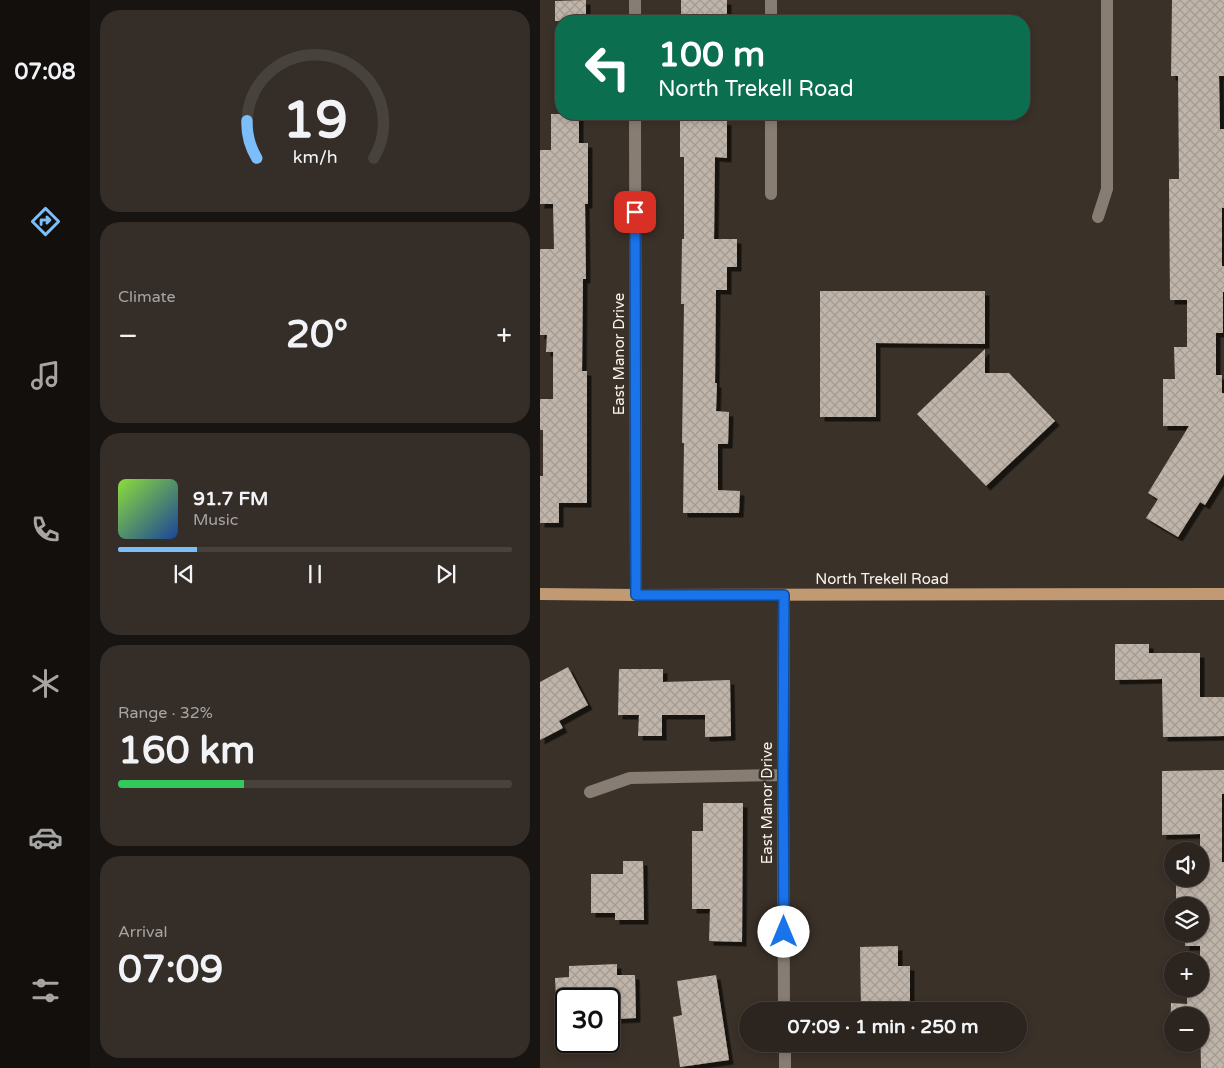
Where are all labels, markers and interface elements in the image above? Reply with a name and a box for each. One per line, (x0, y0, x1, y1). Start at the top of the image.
text: 100 m (658, 34, 765, 76)
icon: left (575, 35, 640, 100)
text: 07:08 (15, 59, 75, 85)
text: North Trekell Road (658, 76, 854, 102)
text: 19 (282, 89, 348, 152)
text: km/h (293, 147, 337, 168)
pin (614, 191, 656, 233)
icon: arrive (621, 198, 649, 226)
icon: directions (28, 204, 63, 239)
text: Climate (118, 287, 176, 307)
street label: East Manor Drive (610, 293, 628, 415)
text: 20° (286, 312, 348, 358)
text: − (118, 319, 138, 353)
text: + (496, 319, 512, 353)
icon: music (28, 358, 63, 393)
text: 91.7 FM (193, 488, 268, 510)
text: Music (193, 510, 238, 530)
icon: phone (28, 512, 63, 547)
icon: previous (170, 560, 198, 588)
icon: pause (301, 560, 329, 588)
icon: next (432, 560, 460, 588)
street label: North Trekell Road (815, 570, 949, 588)
icon: climate (28, 666, 63, 701)
text: Range · 32% (118, 703, 213, 723)
text: 160 km (118, 728, 255, 774)
street label: East Manor Drive (758, 742, 776, 864)
icon: car (28, 820, 63, 855)
map controls (1164, 842, 1209, 1052)
button: sound (1164, 842, 1209, 887)
button: layers (1164, 897, 1209, 942)
position arrow (757, 905, 809, 957)
text: Arrival (118, 922, 167, 942)
text: 07:09 (118, 947, 223, 993)
button: + (1164, 952, 1209, 997)
icon: filters (28, 973, 63, 1008)
speed limit sign: 30 (555, 988, 620, 1053)
button: − (1164, 1007, 1209, 1052)
text: 07:09 · 1 min · 250 m (787, 1016, 979, 1038)

